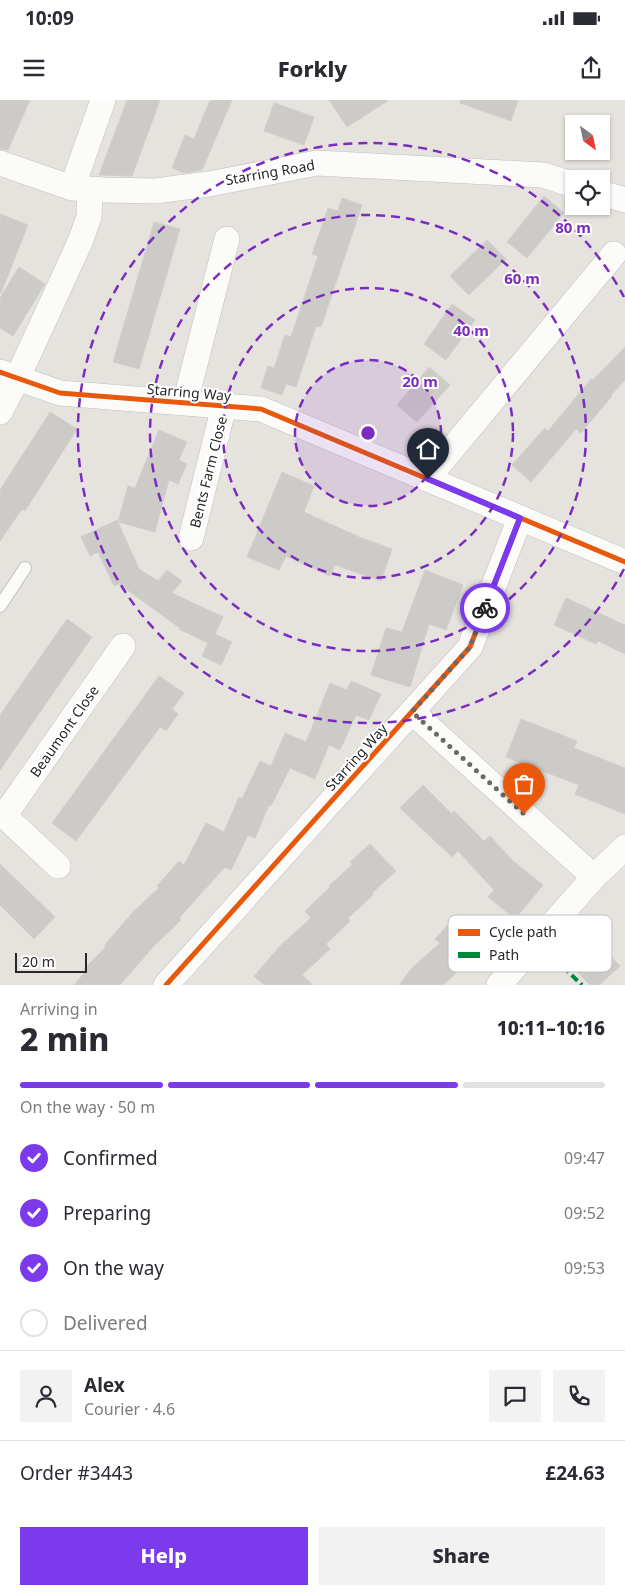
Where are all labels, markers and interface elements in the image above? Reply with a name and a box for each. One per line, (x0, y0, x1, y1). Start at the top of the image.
text: 10:09 (25, 5, 74, 31)
text: Forkly (278, 53, 347, 83)
icon: menu (20, 54, 48, 82)
icon: share (577, 54, 605, 82)
north arrow (565, 115, 610, 160)
map controls (565, 115, 610, 215)
street label: Starring Road (224, 155, 316, 189)
button: locate (565, 170, 610, 215)
text: 80 m (555, 217, 591, 237)
text: 60 m (504, 268, 540, 288)
text: 40 m (453, 320, 489, 340)
text: 20 m (402, 371, 438, 391)
street label: Starring Way (146, 379, 233, 405)
street label: Bents Farm Close (185, 414, 231, 530)
centre of rings (359, 424, 377, 442)
pin (407, 428, 449, 479)
icon: home (414, 435, 442, 463)
courier (460, 583, 510, 633)
icon: bike (471, 594, 499, 622)
street label: Beaumont Close (25, 681, 103, 781)
street label: Starring Way (321, 719, 392, 795)
pin (503, 763, 545, 814)
icon: bag (510, 770, 538, 798)
legend (448, 915, 612, 972)
text: Cycle path (489, 922, 557, 941)
text: Path (489, 945, 519, 964)
scale bar (15, 950, 88, 973)
text: 20 m (22, 952, 55, 971)
text: Arriving in (20, 998, 98, 1020)
text: 10:11–10:16 (497, 1015, 605, 1041)
text: 2 min (20, 1017, 109, 1060)
text: On the way · 50 m (20, 1096, 155, 1118)
icon: check (20, 1144, 48, 1172)
text: Confirmed (63, 1145, 158, 1171)
text: 09:47 (564, 1147, 605, 1169)
icon: check (20, 1199, 48, 1227)
text: Preparing (63, 1200, 151, 1226)
text: 09:52 (564, 1202, 605, 1224)
icon: check (20, 1254, 48, 1282)
text: On the way (63, 1255, 164, 1281)
text: 09:53 (564, 1257, 605, 1279)
text: Delivered (63, 1310, 148, 1336)
button: person (20, 1370, 72, 1422)
button: chat (489, 1370, 541, 1422)
button: phone (553, 1370, 605, 1422)
text: Alex (84, 1372, 125, 1398)
text: Courier · 4.6 (84, 1398, 175, 1420)
text: Order #3443 (20, 1460, 133, 1486)
text: £24.63 (545, 1460, 605, 1486)
button: Help (20, 1527, 308, 1585)
button: Share (318, 1527, 605, 1585)

